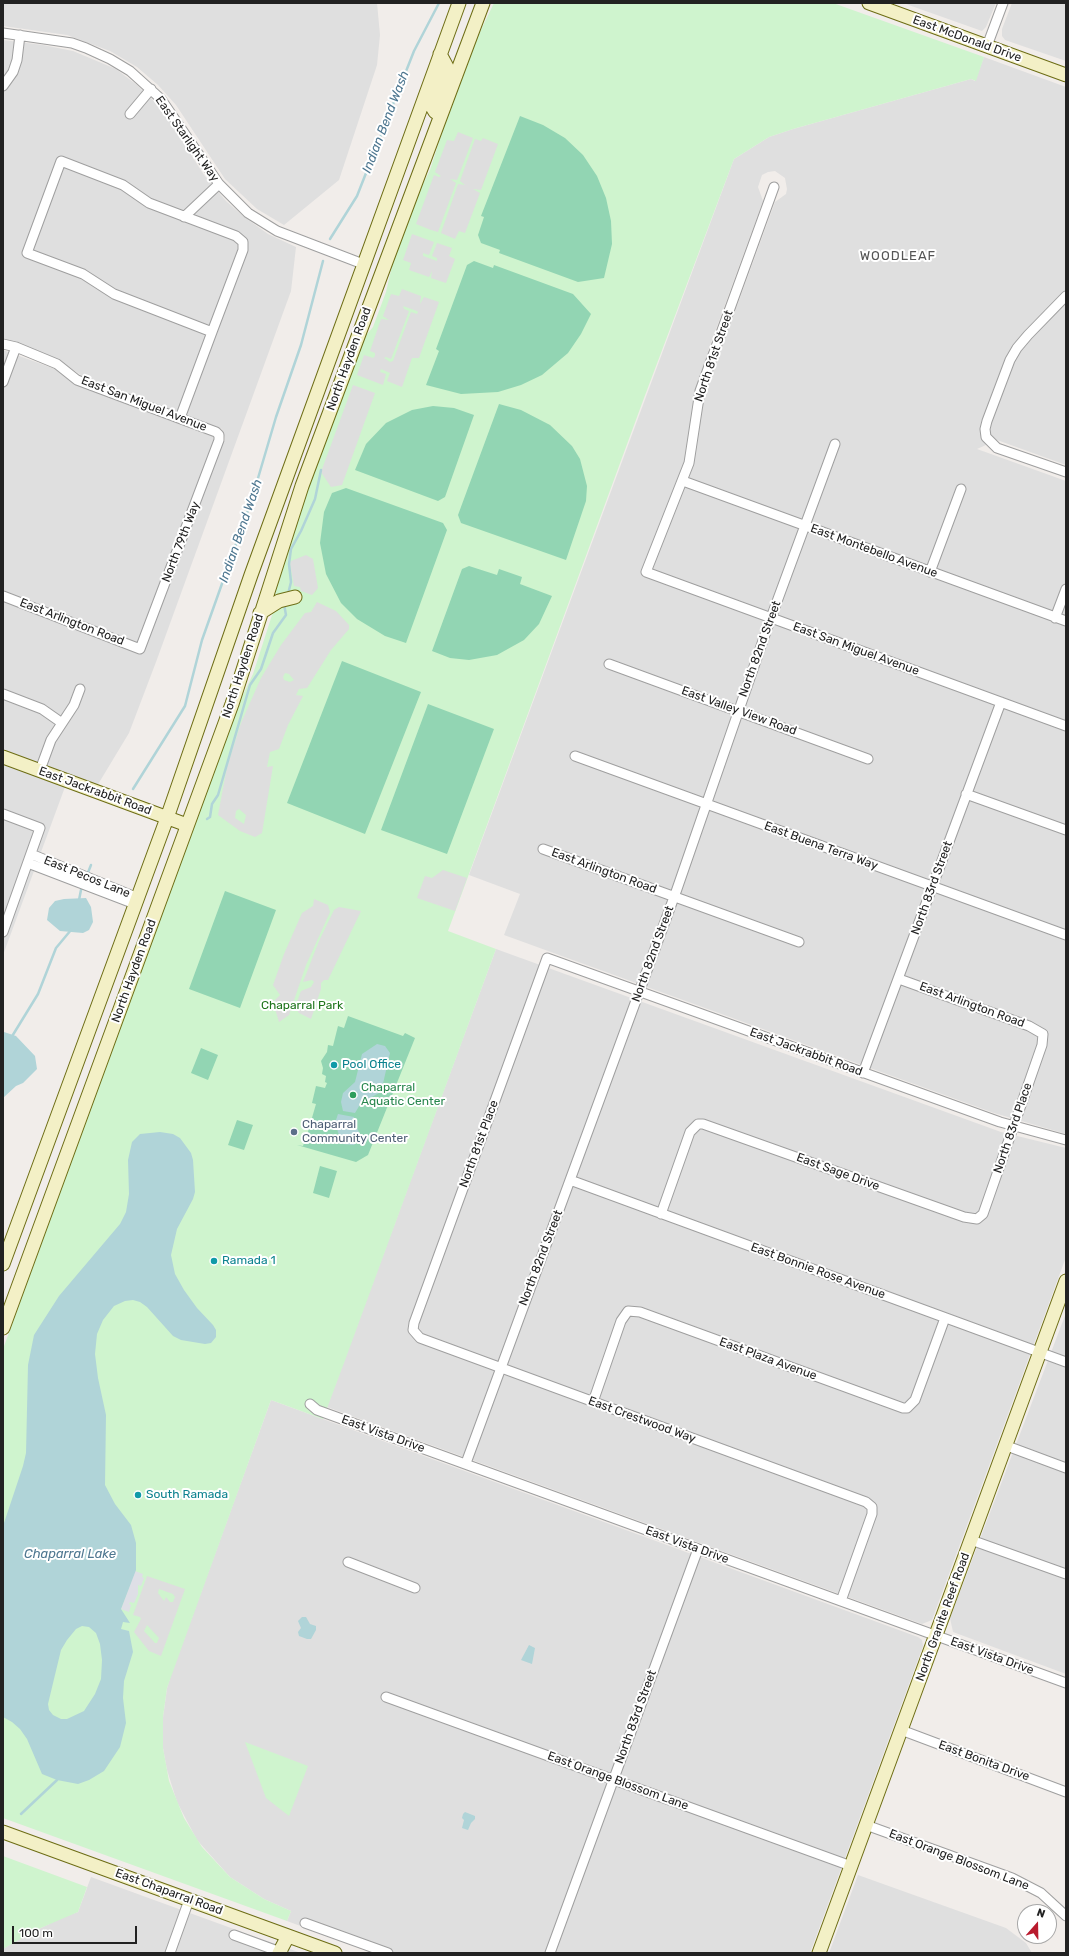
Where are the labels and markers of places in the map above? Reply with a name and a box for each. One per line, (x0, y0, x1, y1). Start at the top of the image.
place label: Pool Office (342, 1058, 401, 1072)
marker: Pool Office (329, 1060, 339, 1070)
place label: Chaparral Aquatic Center (361, 1081, 445, 1109)
marker: Chaparral Aquatic Center (348, 1090, 358, 1100)
place label: Chaparral Community Center (302, 1118, 408, 1146)
marker: Chaparral Community Center (289, 1127, 299, 1137)
place label: Ramada 1 (222, 1254, 276, 1268)
marker: Ramada 1 (209, 1256, 219, 1266)
place label: South Ramada (146, 1488, 228, 1502)
marker: South Ramada (133, 1490, 143, 1500)

